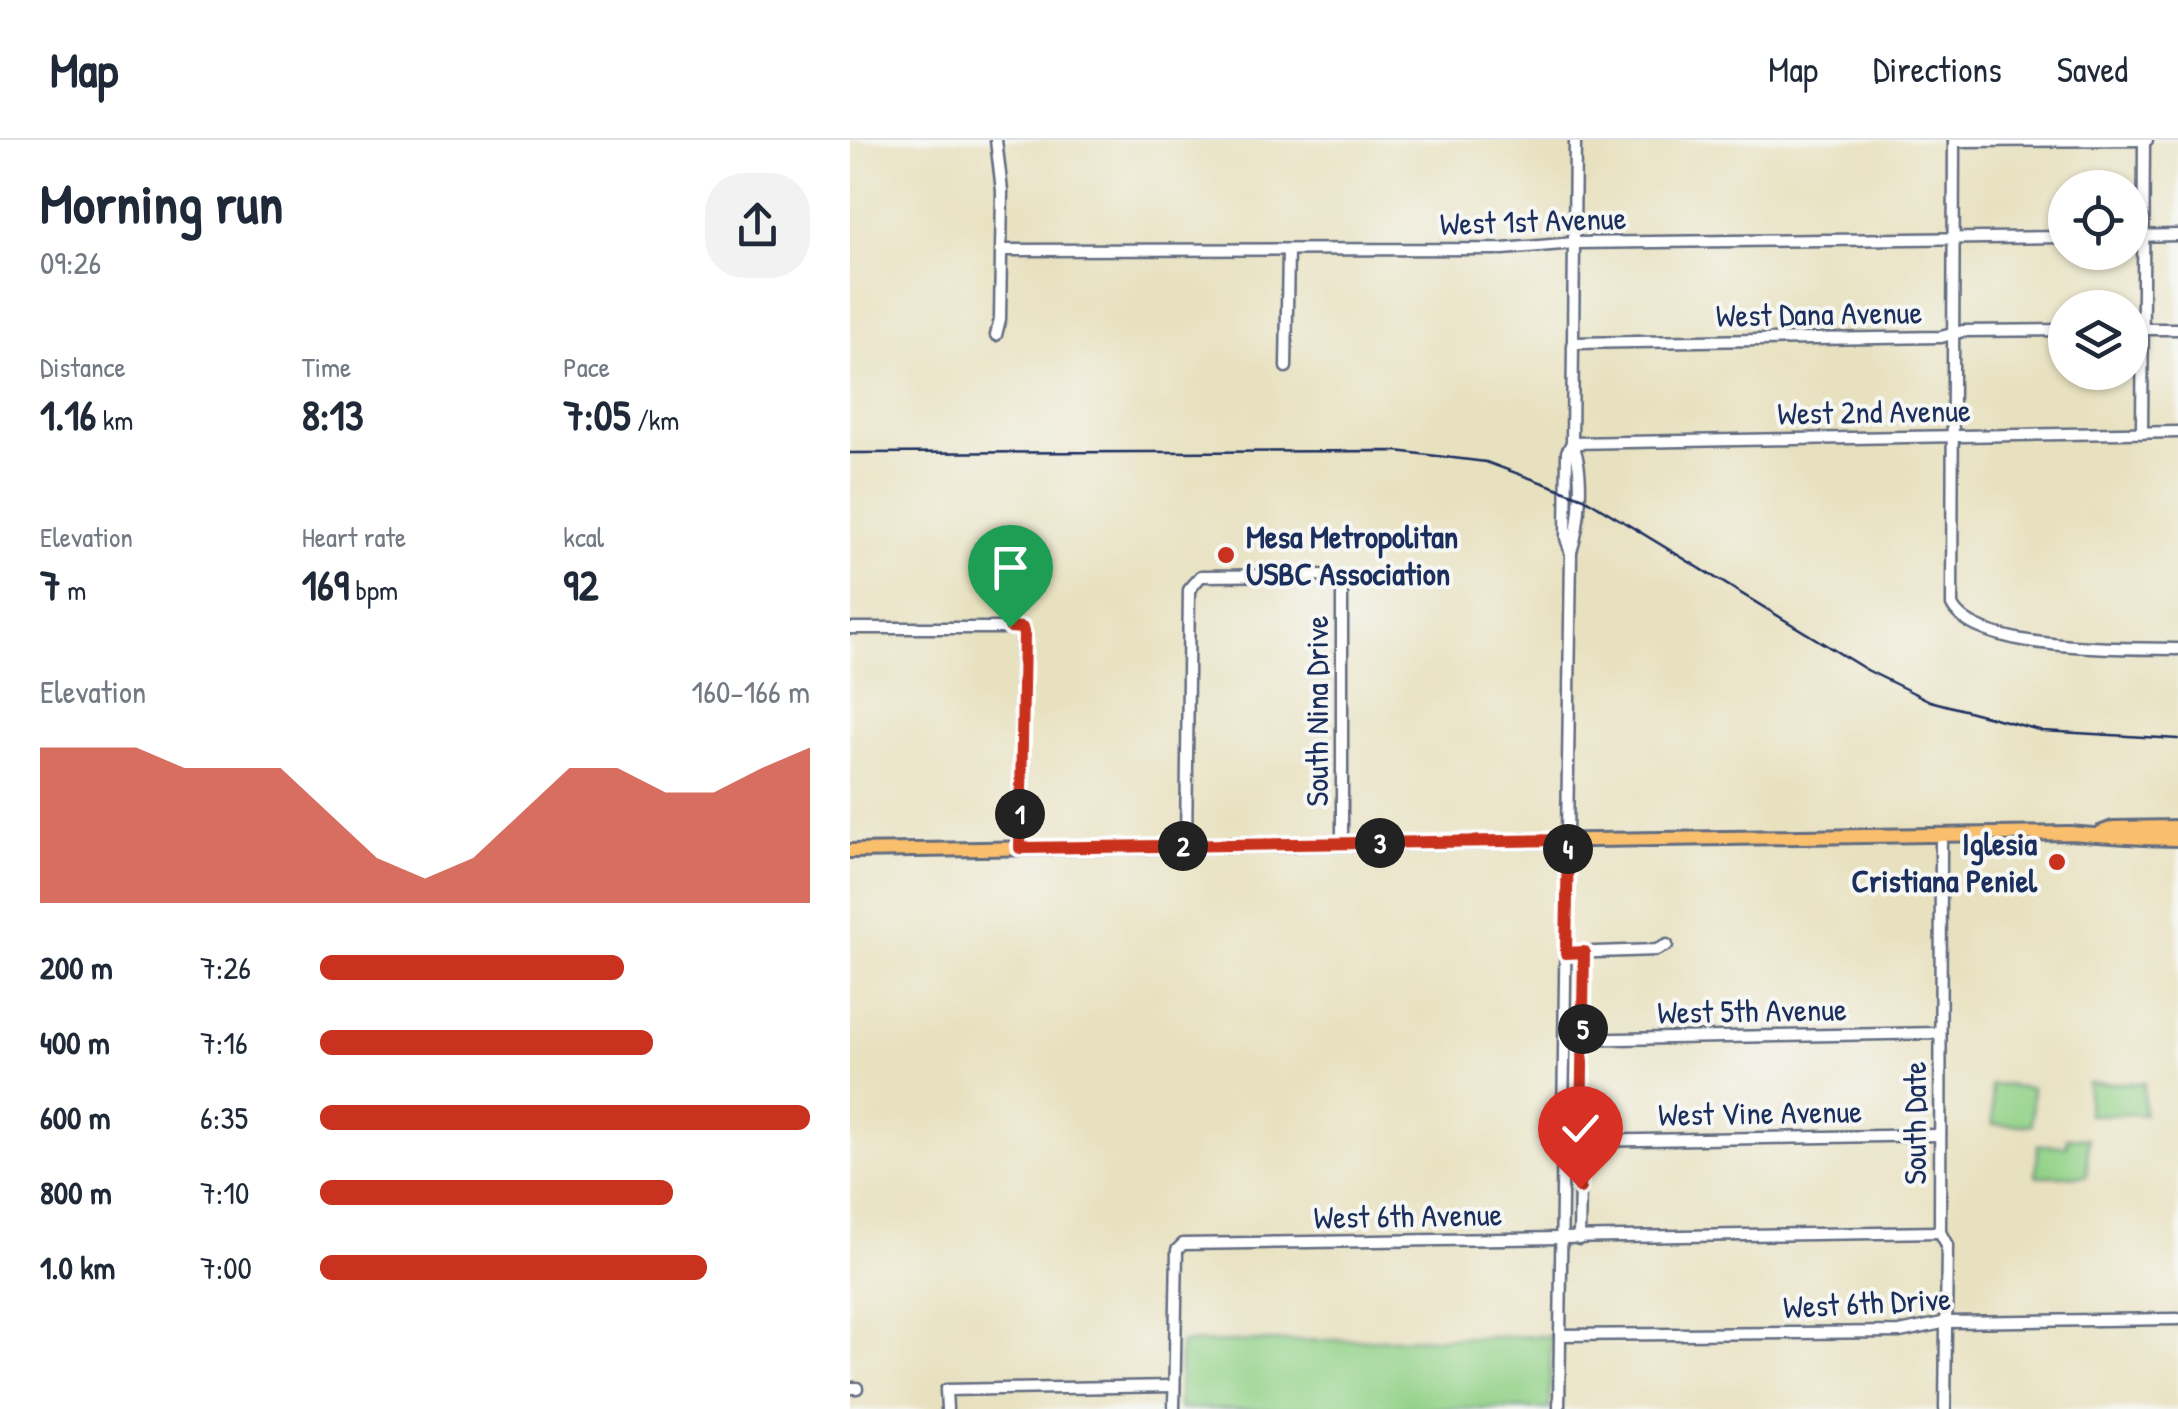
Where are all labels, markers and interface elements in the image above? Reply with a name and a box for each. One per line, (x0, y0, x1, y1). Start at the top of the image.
text: Map (50, 37, 118, 102)
text: Map (1768, 46, 1818, 93)
text: Directions (1873, 46, 2002, 93)
text: Saved (2057, 46, 2128, 93)
text: Morning run (40, 166, 283, 240)
map controls (2048, 170, 2148, 390)
button: locate (2048, 170, 2148, 270)
button: share (705, 173, 810, 278)
street label: West 1st Avenue (1439, 196, 1627, 245)
text: 09:26 (40, 241, 101, 284)
street label: West Dana Avenue (1715, 290, 1923, 337)
button: layers (2048, 290, 2148, 390)
text: Distance (40, 348, 126, 386)
text: Time (302, 348, 351, 386)
text: Pace (563, 348, 610, 386)
text: 1.16 (40, 386, 96, 443)
text: 8:13 (302, 386, 364, 443)
text: 7:05 (563, 386, 630, 443)
street label: West 2nd Avenue (1777, 388, 1971, 435)
text: km (96, 401, 133, 439)
text: /km (630, 401, 679, 439)
place label: Mesa Metropolitan USBC Association (1246, 515, 1458, 595)
text: Elevation (40, 518, 133, 556)
text: Heart rate (302, 518, 406, 556)
text: kcal (563, 518, 604, 556)
pin (968, 525, 1053, 628)
icon: arrive (983, 540, 1038, 595)
marker: Mesa Metropolitan USBC Association (1215, 544, 1237, 566)
text: 7 (40, 556, 61, 613)
text: 169 (302, 556, 349, 613)
text: 92 (563, 556, 598, 613)
text: m (61, 571, 86, 609)
text: bpm (349, 571, 398, 609)
street label: South Nina Drive (1295, 615, 1338, 806)
text: Elevation (40, 670, 146, 713)
text: 160–166 m (692, 670, 810, 713)
pin: 1 (995, 789, 1045, 839)
text: 1 (1015, 795, 1025, 833)
pin: 3 (1355, 818, 1405, 868)
pin: 2 (1158, 821, 1208, 871)
place label: Iglesia Cristiana Peniel (1852, 822, 2038, 902)
text: 3 (1374, 824, 1386, 862)
pin: 4 (1543, 824, 1593, 874)
text: 2 (1176, 827, 1190, 865)
text: 4 (1563, 830, 1573, 868)
marker: Iglesia Cristiana Peniel (2046, 851, 2068, 873)
text: 200 m (40, 946, 113, 989)
text: 7:26 (200, 946, 251, 989)
street label: West 5th Avenue (1657, 987, 1847, 1034)
pin: 5 (1558, 1004, 1608, 1054)
text: 5 (1577, 1010, 1589, 1048)
text: 400 m (40, 1021, 110, 1064)
text: 7:16 (200, 1021, 248, 1064)
street label: South Date (1893, 1061, 1936, 1185)
pin (1538, 1086, 1623, 1189)
street label: West Vine Avenue (1658, 1089, 1863, 1136)
text: 600 m (40, 1096, 111, 1139)
text: 6:35 (200, 1096, 248, 1139)
icon: check (1553, 1101, 1608, 1156)
text: 800 m (40, 1171, 112, 1214)
text: 7:10 (200, 1171, 249, 1214)
street label: West 6th Avenue (1313, 1192, 1503, 1239)
text: 1.0 km (40, 1246, 115, 1289)
text: 7:00 (200, 1246, 252, 1289)
street label: West 6th Drive (1782, 1277, 1952, 1328)

